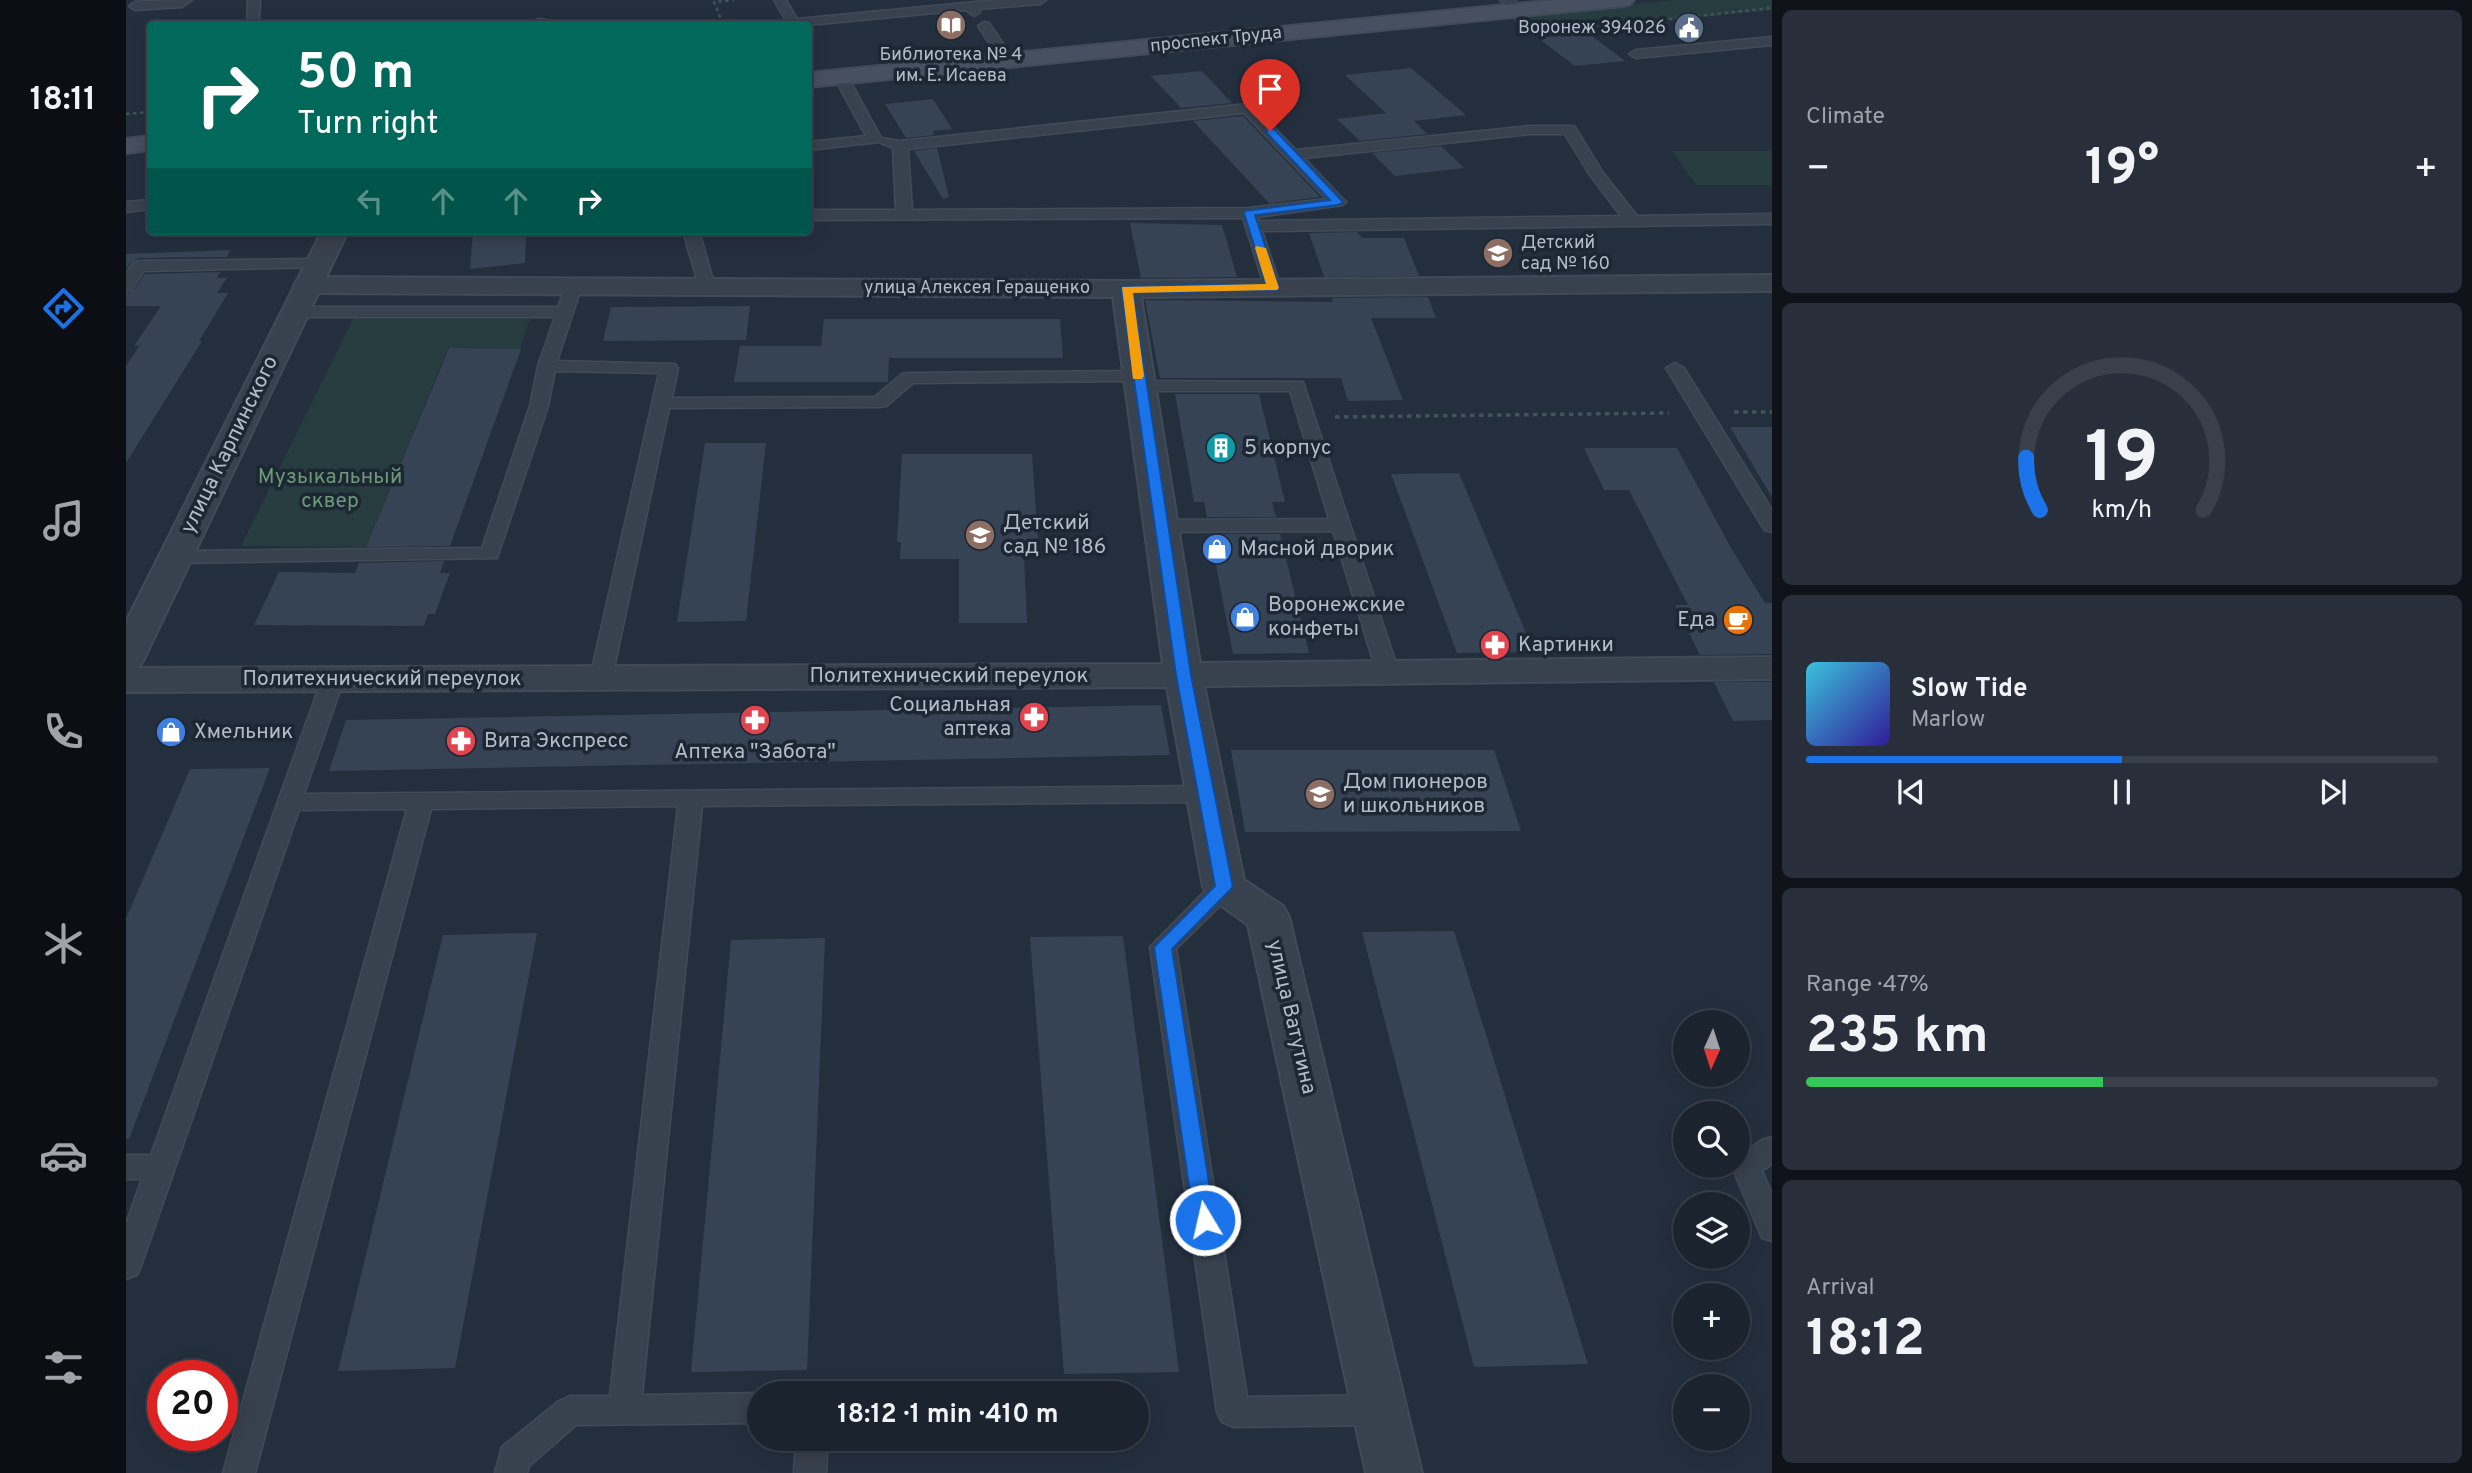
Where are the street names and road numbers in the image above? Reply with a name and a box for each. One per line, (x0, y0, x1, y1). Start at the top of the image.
street label: проспект Труда (1149, 22, 1283, 58)
street label: улица Алексея Геращенко (864, 277, 1090, 300)
street label: улица Карпинского (175, 352, 285, 538)
street label: Политехнический переулок (809, 663, 1089, 690)
street label: Политехнический переулок (242, 666, 522, 693)
street label: улица Ватутина (1260, 937, 1322, 1097)

